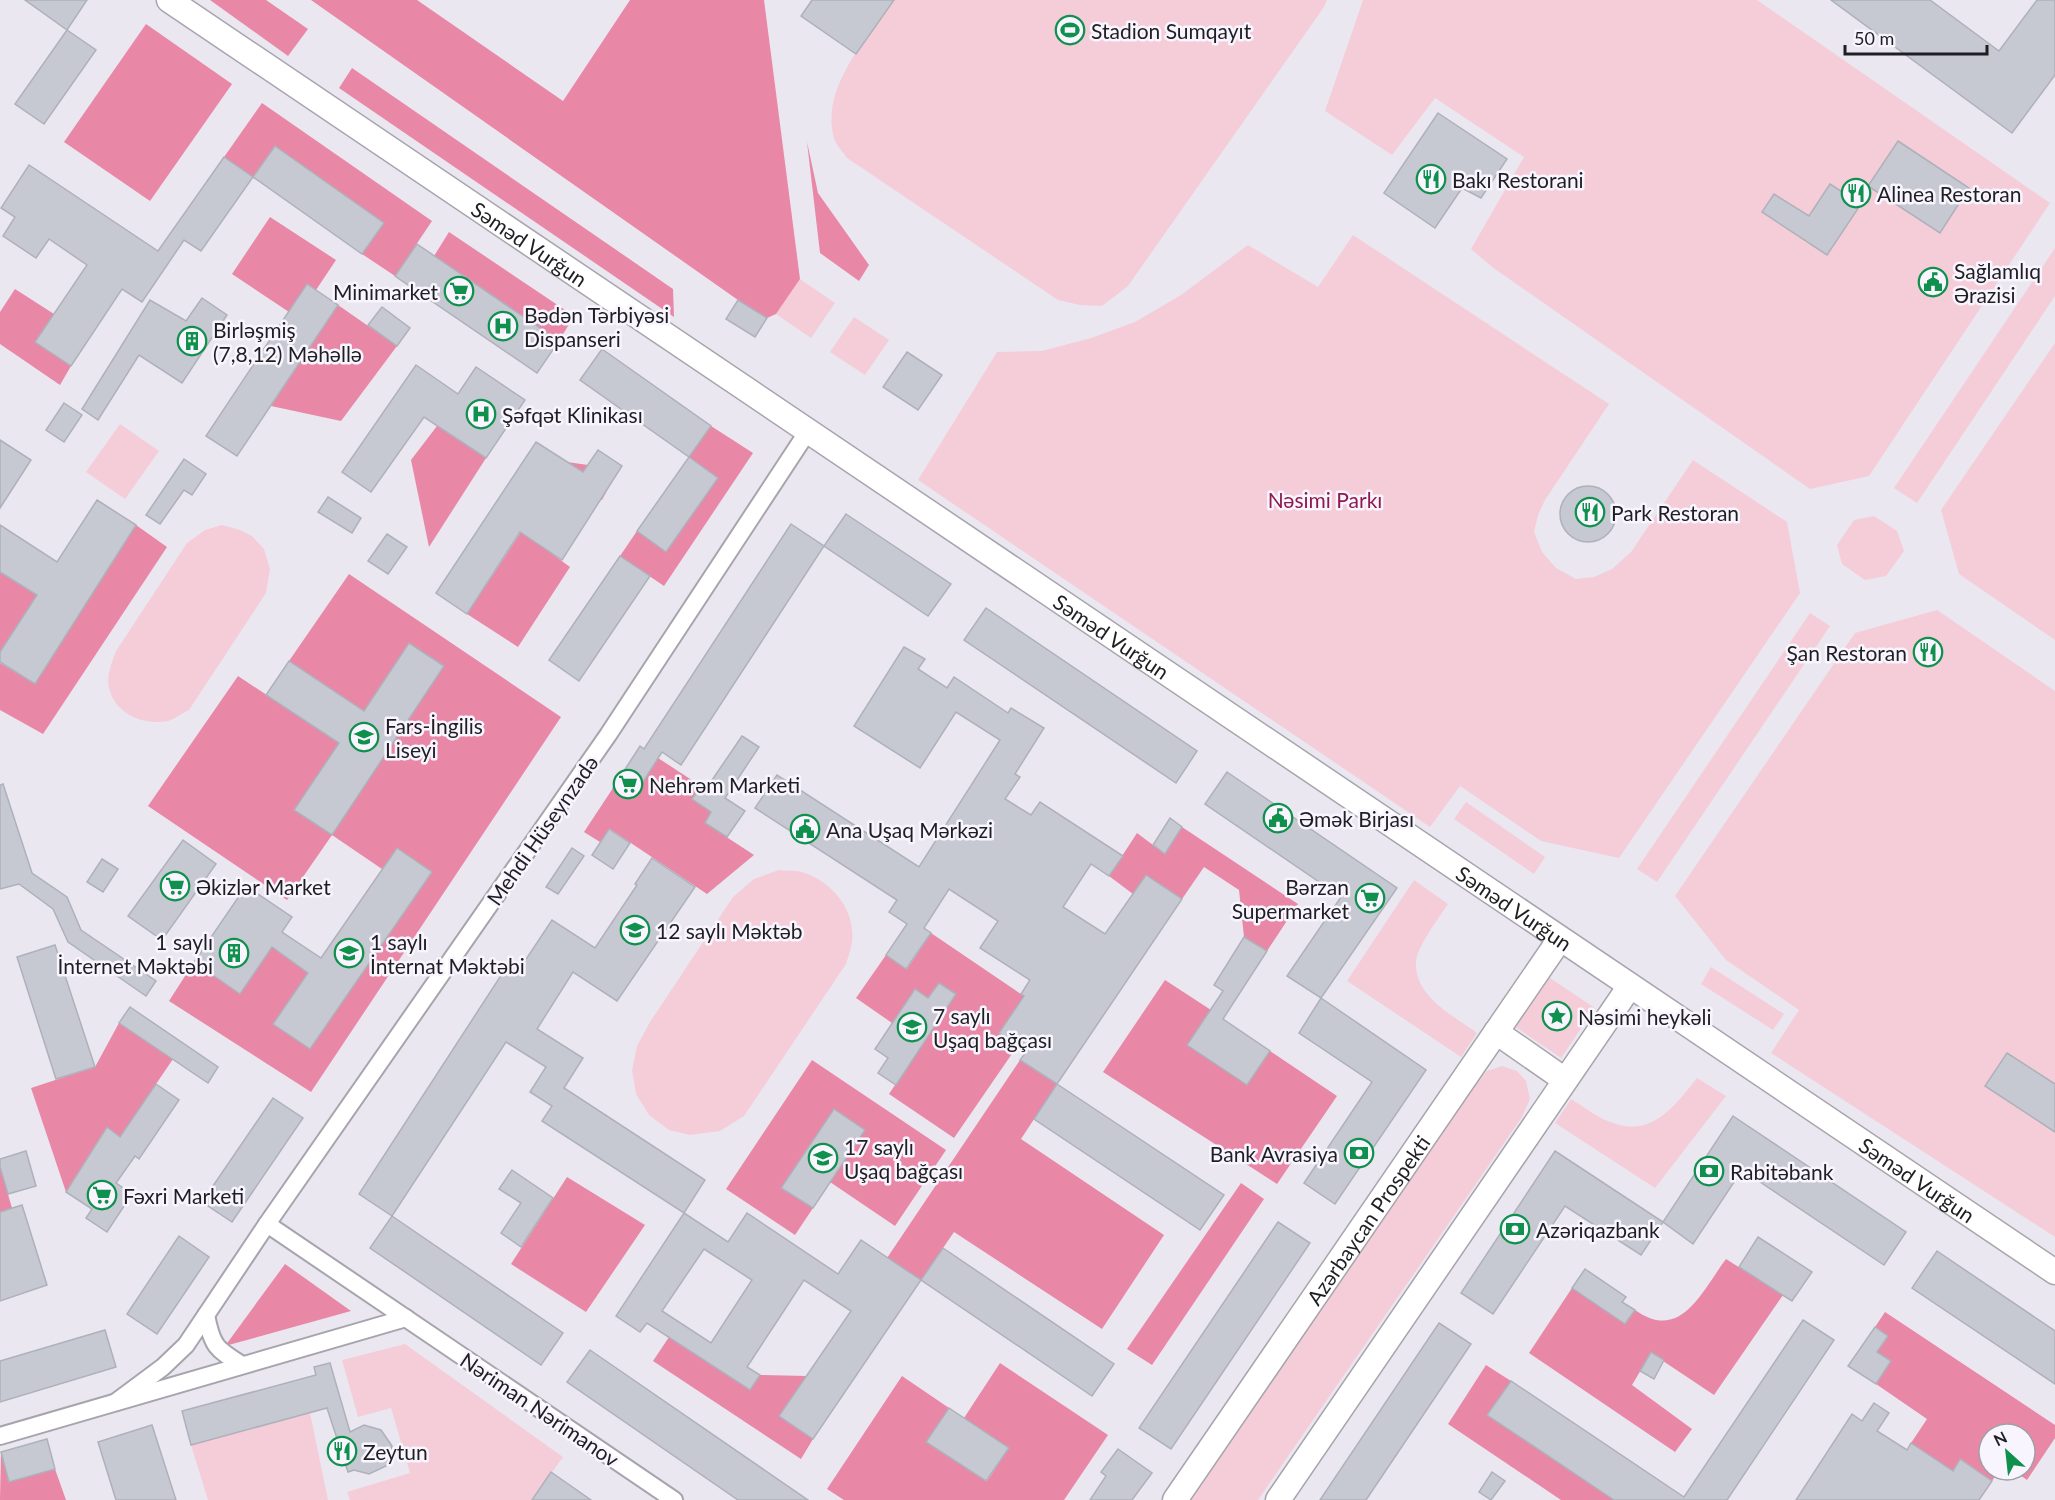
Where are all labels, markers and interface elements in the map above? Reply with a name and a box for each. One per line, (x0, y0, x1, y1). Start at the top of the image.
sports icon: Stadion Sumqayıt (1054, 14, 1086, 46)
place label: Stadion Sumqayıt (1091, 18, 1252, 43)
scale bar (1845, 18, 1988, 56)
text: 50 m (1854, 27, 1894, 49)
restaurant icon: Bakı Restorani (1415, 163, 1447, 195)
place label: Bakı Restorani (1452, 167, 1584, 192)
restaurant icon: Alinea Restoran (1840, 177, 1872, 209)
place label: Alinea Restoran (1877, 181, 2021, 206)
street label: Səməd Vurğun (467, 195, 592, 291)
place label: Sağlamlıq Ərazisi (1954, 258, 2041, 307)
public building icon: Sağlamlıq Ərazisi (1917, 266, 1949, 298)
supermarket icon: Minimarket (443, 275, 475, 307)
place label: Minimarket (333, 279, 438, 304)
place label: Bədən Tərbiyəsi Dispanseri (524, 302, 669, 351)
hospital icon: Bədən Tərbiyəsi Dispanseri (487, 310, 519, 342)
place label: Birləşmiş (7,8,12) Məhəllə (213, 317, 362, 366)
building icon: Birləşmiş (7,8,12) Məhəllə (176, 325, 208, 357)
hospital icon: Şəfqət Klinikası (465, 398, 497, 430)
place label: Şəfqət Klinikası (502, 402, 643, 427)
park label: Nəsimi Parkı (1268, 487, 1382, 512)
restaurant icon: Park Restoran (1574, 496, 1606, 528)
place label: Park Restoran (1611, 500, 1739, 525)
street label: Səməd Vurğun (1049, 588, 1174, 684)
restaurant icon: Şan Restoran (1912, 636, 1944, 668)
place label: Şan Restoran (1787, 640, 1907, 665)
place label: Fars-İngilis Liseyi (385, 713, 483, 762)
school or university icon: Fars-İngilis Liseyi (348, 721, 380, 753)
street label: Mehdi Hüseynzadə (481, 750, 603, 910)
supermarket icon: Nehrəm Marketi (612, 768, 644, 800)
place label: Nehrəm Marketi (649, 772, 800, 797)
public building icon: Əmək Birjası (1262, 802, 1294, 834)
place label: Əmək Birjası (1299, 806, 1414, 831)
public building icon: Ana Uşaq Mərkəzi (789, 813, 821, 845)
place label: Ana Uşaq Mərkəzi (826, 817, 993, 842)
street label: Səməd Vurğun (1452, 860, 1577, 955)
supermarket icon: Əkizlər Market (159, 870, 191, 902)
place label: Əkizlər Market (196, 874, 331, 899)
place label: Bərzan Supermarket (1232, 874, 1349, 923)
supermarket icon: Bərzan Supermarket (1354, 882, 1386, 914)
school or university icon: 12 saylı Məktəb (619, 914, 651, 946)
place label: 12 saylı Məktəb (656, 918, 803, 943)
place label: 1 saylı İnternet Məktəbi (57, 929, 213, 978)
place label: 1 saylı İnternat Məktəbi (370, 929, 525, 978)
building icon: 1 saylı İnternet Məktəbi (218, 937, 250, 969)
school or university icon: 1 saylı İnternat Məktəbi (333, 937, 365, 969)
place icon: Nəsimi heykəli (1541, 1000, 1573, 1032)
place label: 7 saylı Uşaq bağçası (933, 1003, 1052, 1052)
place label: Nəsimi heykəli (1578, 1004, 1712, 1029)
school or university icon: 7 saylı Uşaq bağçası (896, 1011, 928, 1043)
street label: Azərbaycan Prospekti (1301, 1130, 1434, 1309)
street label: Səməd Vurğun (1855, 1131, 1980, 1227)
place label: 17 saylı Uşaq bağçası (844, 1134, 963, 1183)
bank icon: Bank Avrasiya (1343, 1137, 1375, 1169)
place label: Bank Avrasiya (1210, 1141, 1338, 1166)
school or university icon: 17 saylı Uşaq bağçası (807, 1142, 839, 1174)
bank icon: Rabitəbank (1693, 1155, 1725, 1187)
place label: Rabitəbank (1730, 1159, 1834, 1184)
supermarket icon: Fəxri Marketi (86, 1179, 118, 1211)
place label: Fəxri Marketi (123, 1183, 244, 1208)
bank icon: Azəriqazbank (1499, 1213, 1531, 1245)
place label: Azəriqazbank (1536, 1217, 1660, 1242)
street label: Nəriman Nərimanov (456, 1347, 624, 1471)
north arrow (1977, 1422, 2037, 1482)
text: N (1990, 1427, 2010, 1449)
restaurant icon: Zeytun (326, 1435, 358, 1467)
place label: Zeytun (363, 1439, 428, 1464)

